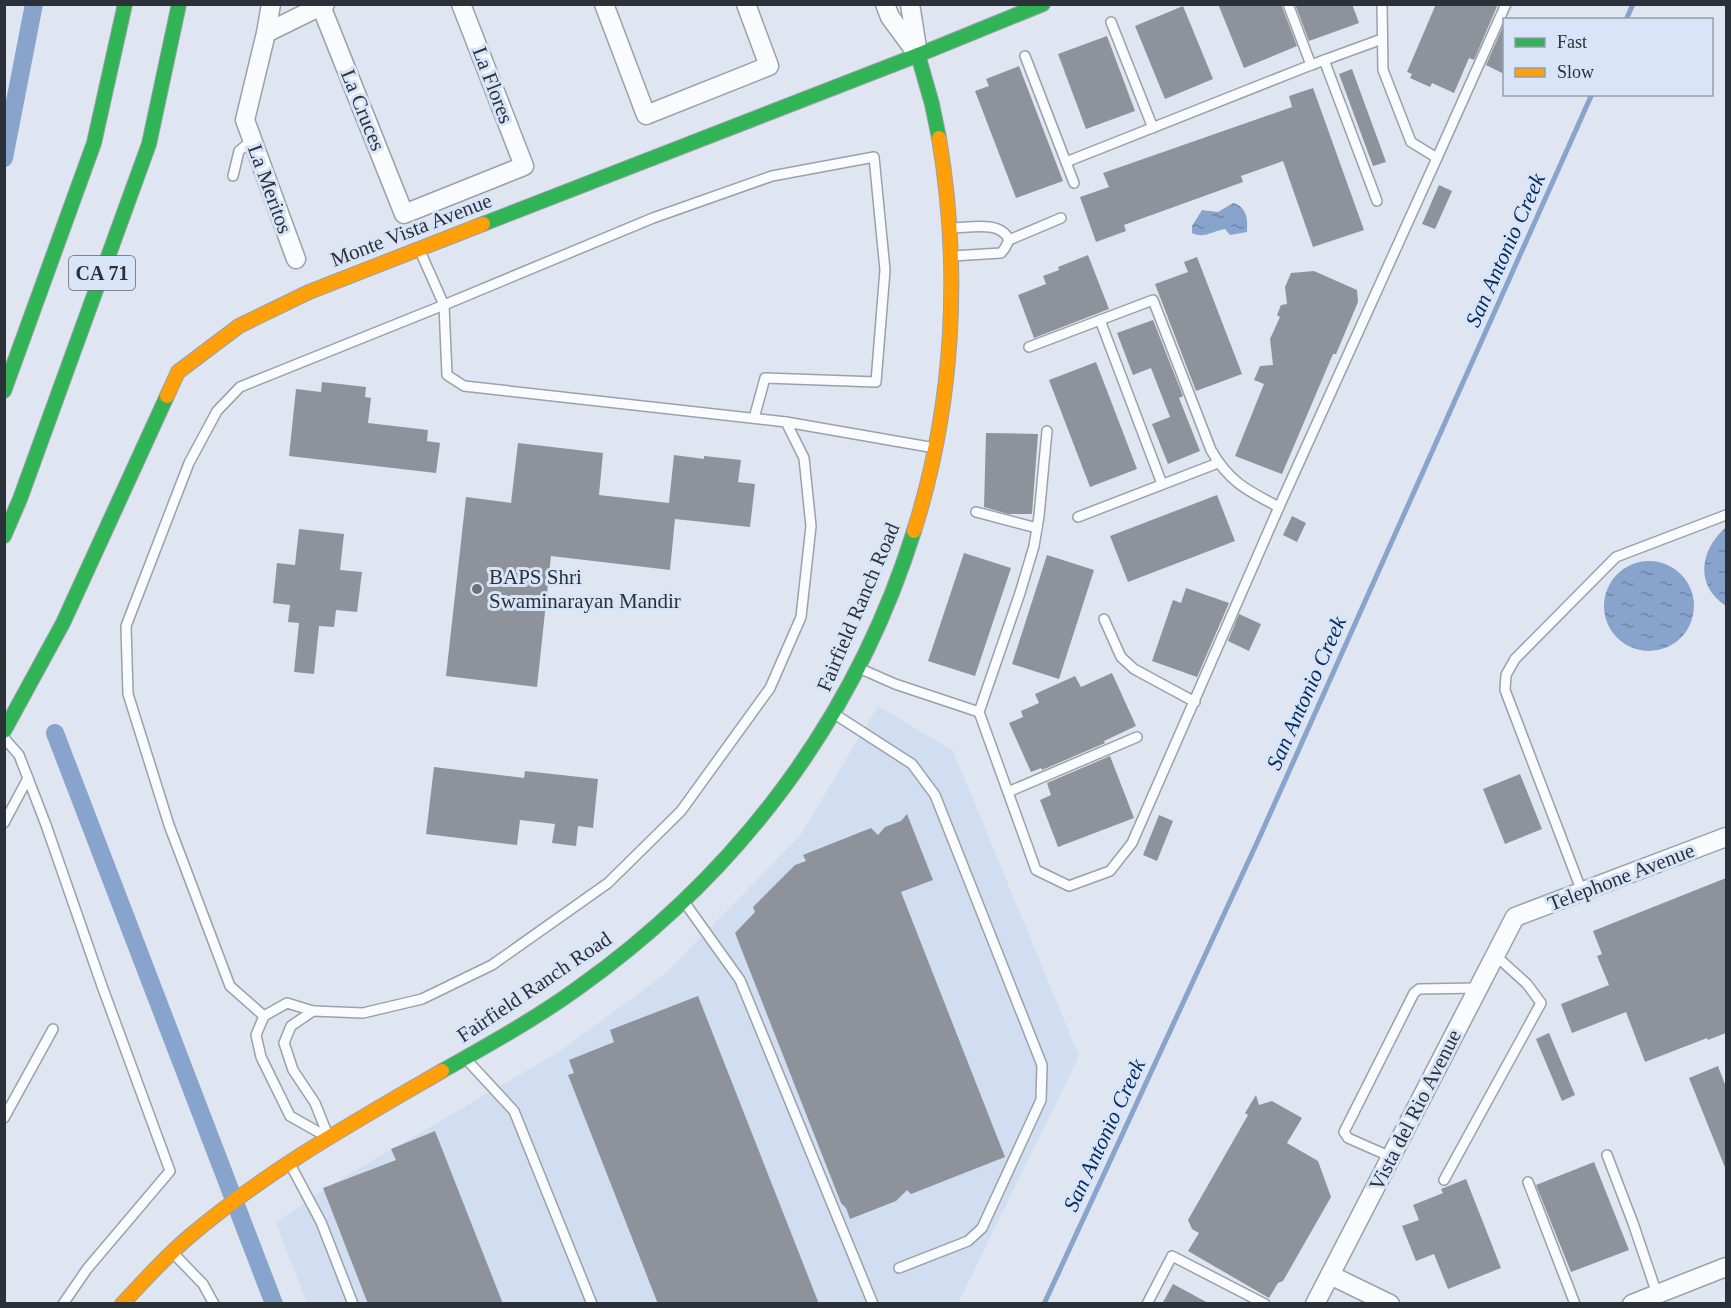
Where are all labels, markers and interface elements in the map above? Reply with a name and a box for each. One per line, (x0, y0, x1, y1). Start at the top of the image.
legend (1503, 18, 1713, 96)
text: Fast (1557, 32, 1587, 52)
street label: La Flores (467, 43, 519, 127)
text: Slow (1557, 62, 1594, 82)
street label: La Cruces (336, 66, 390, 154)
street label: La Meritos (243, 141, 297, 237)
water label: San Antonio Creek (1460, 168, 1550, 330)
street label: Monte Vista Avenue (327, 188, 495, 272)
road number: CA 71 (69, 256, 135, 290)
street label: Fairfield Ranch Road (812, 519, 905, 695)
place label: BAPS Shri Swaminarayan Mandir (489, 565, 681, 613)
marker: BAPS Shri Swaminarayan Mandir (470, 582, 484, 596)
water label: San Antonio Creek (1261, 611, 1351, 773)
street label: Telephone Avenue (1544, 838, 1698, 916)
street label: Fairfield Ranch Road (452, 926, 616, 1047)
street label: Vista del Rio Avenue (1364, 1026, 1466, 1194)
water label: San Antonio Creek (1058, 1054, 1151, 1215)

